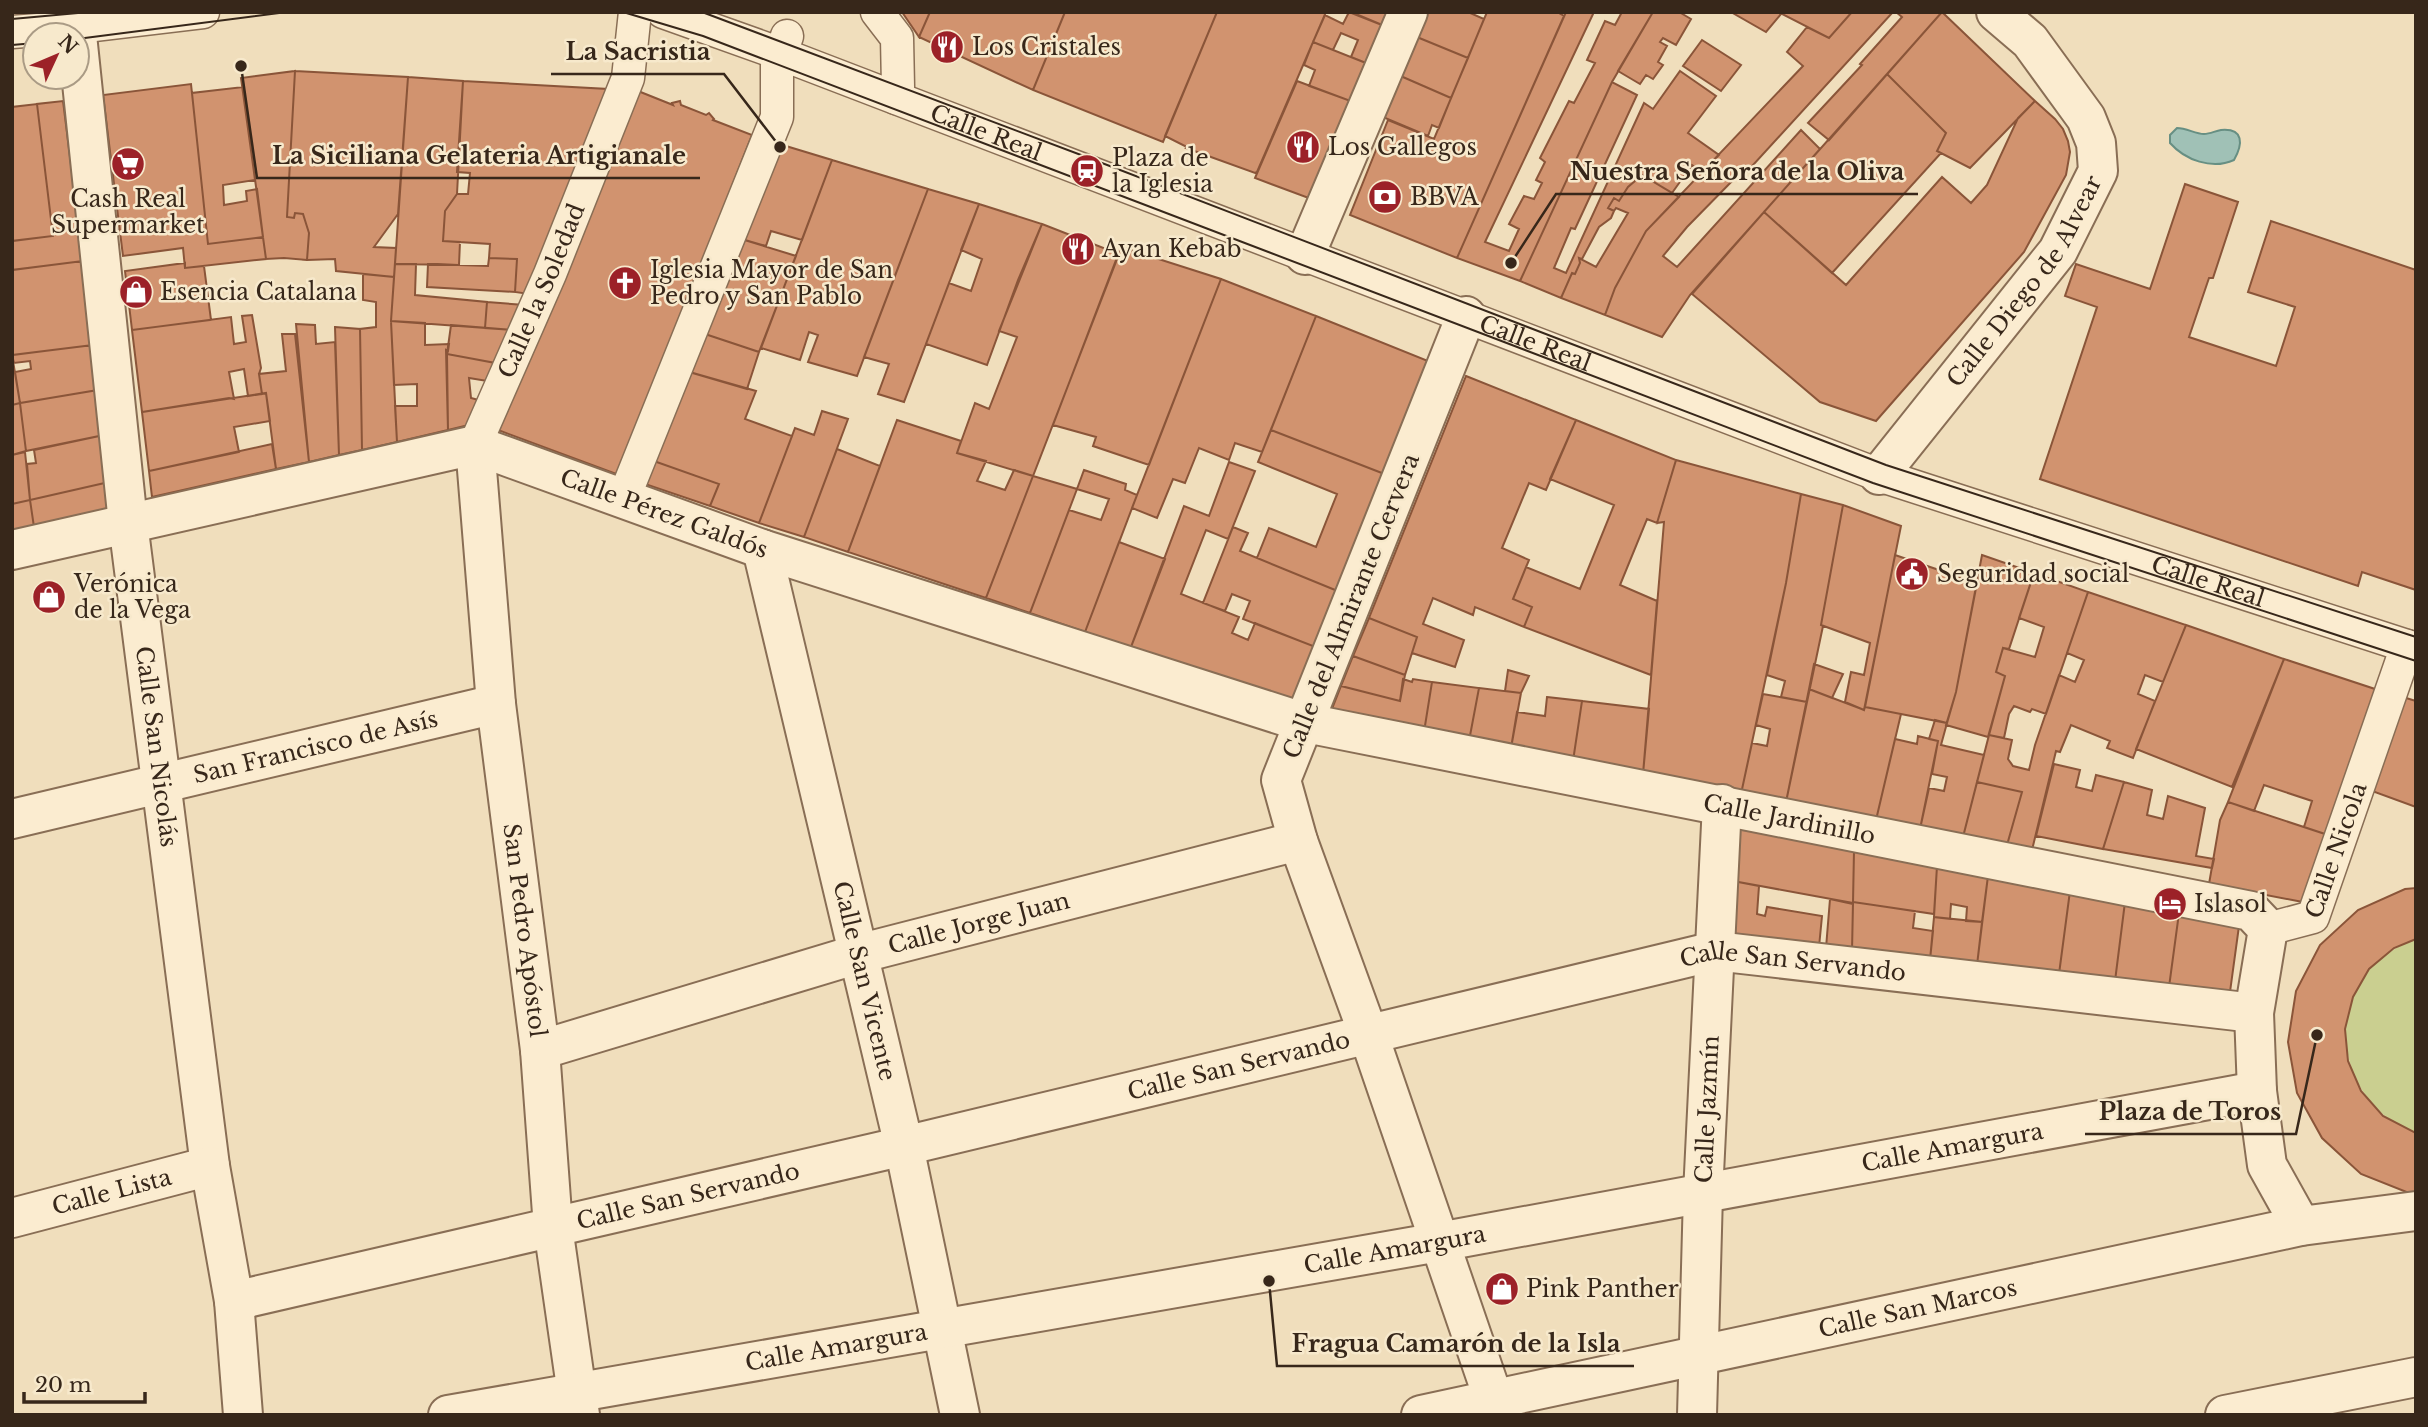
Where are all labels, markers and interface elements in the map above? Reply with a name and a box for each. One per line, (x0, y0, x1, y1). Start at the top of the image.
north arrow (21, 21, 91, 91)
restaurant icon: Los Cristales (928, 28, 966, 66)
callout: La Sacristia (551, 29, 724, 74)
text: N (53, 30, 82, 59)
place label: Los Cristales (972, 33, 1121, 61)
text: La Sacristia (566, 37, 711, 66)
street label: Calle Real (926, 99, 1046, 167)
restaurant icon: Los Gallegos (1284, 128, 1322, 166)
callout: La Siciliana Gelateria Artigianale (257, 133, 700, 178)
place label: Los Gallegos (1328, 133, 1477, 161)
text: La Siciliana Gelateria Artigianale (272, 141, 686, 170)
place label: Plaza de la Iglesia (1112, 144, 1213, 198)
supermarket icon: Cash Real Supermarket (109, 145, 147, 183)
callout: Nuestra Señora de la Oliva (1556, 149, 1918, 194)
station icon: Plaza de la Iglesia (1068, 152, 1106, 190)
text: Nuestra Señora de la Oliva (1570, 157, 1904, 186)
street label: Calle Diego de Alvear (1941, 171, 2107, 393)
bank icon: BBVA (1366, 178, 1404, 216)
place label: BBVA (1410, 183, 1480, 211)
place label: Cash Real Supermarket (51, 185, 205, 239)
street label: Calle la Soledad (492, 199, 591, 382)
restaurant icon: Ayan Kebab (1059, 230, 1097, 268)
place label: Ayan Kebab (1101, 235, 1241, 263)
place label: Iglesia Mayor de San Pedro y San Pablo (650, 256, 893, 310)
church icon: Iglesia Mayor de San Pedro y San Pablo (606, 264, 644, 302)
shop icon: Esencia Catalana (117, 273, 155, 311)
place label: Esencia Catalana (160, 278, 357, 306)
street label: Calle Real (1475, 309, 1595, 377)
street label: Calle del Almirante Cervera (1277, 449, 1425, 763)
street label: Calle Pérez Galdós (557, 463, 771, 564)
street label: Calle Real (2148, 550, 2268, 613)
public building icon: Seguridad social (1893, 555, 1931, 593)
place label: Seguridad social (1937, 560, 2129, 588)
place label: Verónica de la Vega (73, 570, 191, 624)
shop icon: Verónica de la Vega (30, 578, 68, 616)
street label: Calle San Nicolás (130, 644, 183, 849)
street label: San Francisco de Asís (191, 704, 441, 789)
street label: Calle Nicola (2300, 779, 2373, 922)
street label: Calle Jardinillo (1701, 788, 1878, 850)
street label: San Pedro Apóstol (497, 822, 552, 1039)
street label: Calle San Vicente (828, 878, 902, 1083)
hotel icon: Islasol (2151, 885, 2189, 923)
street label: Calle Jorge Juan (885, 886, 1073, 960)
place label: Islasol (2194, 890, 2267, 918)
street label: Calle San Servando (1677, 937, 1908, 987)
street label: Calle San Servando (1125, 1025, 1353, 1106)
street label: Calle Jazmín (1690, 1034, 1725, 1184)
callout: Plaza de Toros (2085, 1089, 2296, 1134)
text: Plaza de Toros (2099, 1097, 2281, 1126)
street label: Calle Amargura (1859, 1117, 2046, 1178)
street label: Calle San Servando (574, 1157, 802, 1235)
street label: Calle Lista (49, 1163, 175, 1221)
street label: Calle Amargura (1302, 1220, 1488, 1279)
shop icon: Pink Panther (1483, 1270, 1521, 1308)
street label: Calle San Marcos (1816, 1273, 2020, 1343)
place label: Pink Panther (1526, 1275, 1679, 1303)
street label: Calle Amargura (743, 1318, 929, 1377)
callout: Fragua Camarón de la Isla (1277, 1321, 1634, 1366)
text: Fragua Camarón de la Isla (1292, 1329, 1621, 1358)
scale bar (24, 1360, 145, 1404)
text: 20 m (35, 1372, 92, 1398)

